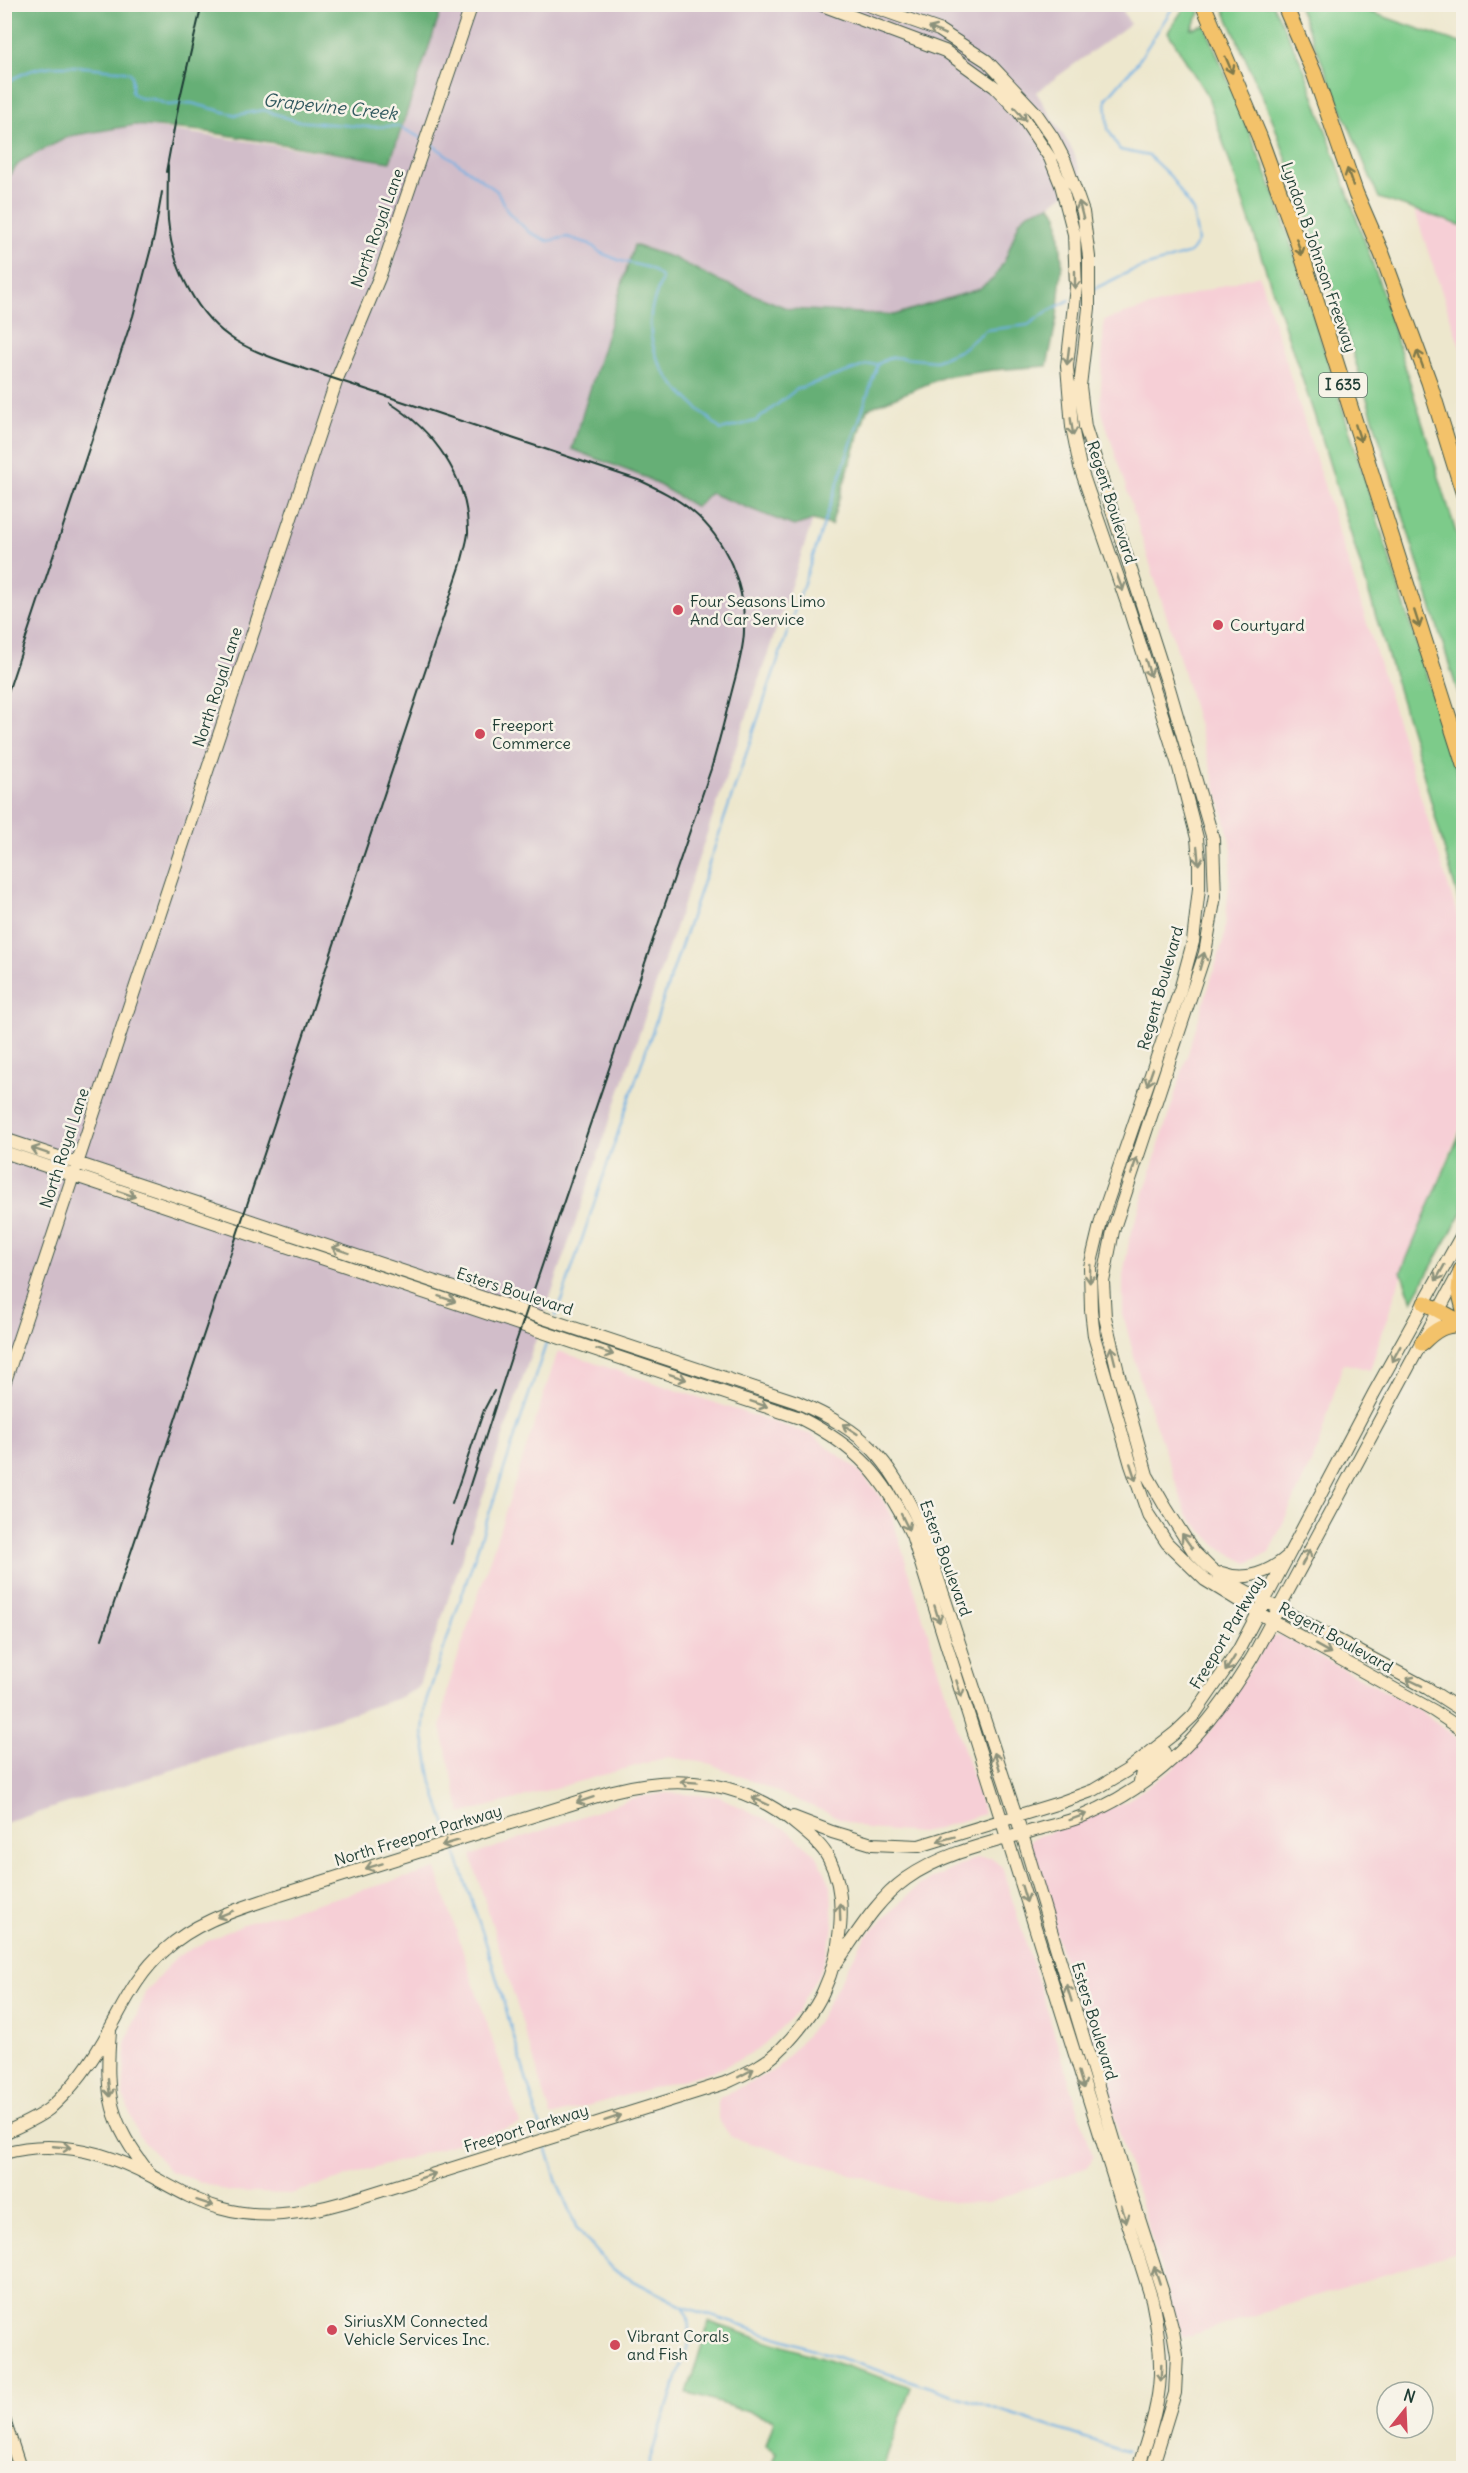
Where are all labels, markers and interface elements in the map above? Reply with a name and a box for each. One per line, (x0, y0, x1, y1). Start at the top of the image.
one-way arrow (929, 25, 947, 36)
one-way arrow (1224, 55, 1235, 74)
water label: Grapevine Creek (262, 88, 400, 125)
one-way arrow (1013, 106, 1026, 122)
street label: Lyndon B Johnson Freeway (1277, 159, 1361, 355)
street label: North Royal Lane (346, 166, 408, 290)
one-way arrow (1344, 168, 1355, 187)
one-way arrow (1075, 201, 1087, 220)
one-way arrow (1294, 237, 1305, 256)
one-way arrow (1069, 269, 1081, 289)
one-way arrow (1062, 345, 1073, 365)
one-way arrow (1414, 350, 1425, 369)
road number: I 635 (1319, 373, 1367, 397)
one-way arrow (1067, 416, 1078, 436)
one-way arrow (1353, 423, 1364, 442)
street label: Regent Boulevard (1083, 438, 1141, 566)
one-way arrow (1116, 573, 1127, 591)
place label: Four Seasons Limo And Car Service (690, 591, 826, 629)
marker: Four Seasons Limo And Car Service (671, 603, 685, 617)
one-way arrow (1412, 609, 1423, 628)
place label: Courtyard (1230, 615, 1305, 635)
marker: Courtyard (1211, 618, 1225, 632)
street label: North Royal Lane (188, 624, 246, 750)
one-way arrow (1143, 658, 1154, 677)
place label: Freeport Commerce (492, 715, 571, 753)
marker: Freeport Commerce (473, 727, 487, 741)
one-way arrow (1193, 845, 1204, 865)
street label: Regent Boulevard (1133, 924, 1187, 1052)
one-way arrow (1197, 952, 1209, 971)
one-way arrow (1143, 1067, 1154, 1086)
street label: North Royal Lane (35, 1085, 93, 1211)
one-way arrow (31, 1145, 50, 1156)
one-way arrow (1130, 1157, 1141, 1176)
one-way arrow (117, 1189, 136, 1200)
one-way arrow (331, 1244, 350, 1255)
street label: Esters Boulevard (454, 1263, 576, 1319)
one-way arrow (1085, 1264, 1096, 1284)
one-way arrow (1434, 1264, 1446, 1281)
one-way arrow (437, 1294, 456, 1305)
one-way arrow (1390, 1344, 1401, 1362)
one-way arrow (1107, 1346, 1119, 1365)
one-way arrow (595, 1348, 614, 1359)
one-way arrow (668, 1372, 687, 1383)
one-way arrow (749, 1399, 768, 1410)
one-way arrow (842, 1423, 859, 1435)
one-way arrow (1129, 1462, 1140, 1481)
street label: Esters Boulevard (916, 1497, 976, 1619)
one-way arrow (900, 1512, 912, 1530)
one-way arrow (1181, 1533, 1193, 1549)
one-way arrow (1300, 1549, 1312, 1566)
street label: Freeport Parkway (1185, 1571, 1269, 1693)
street label: Regent Boulevard (1275, 1597, 1397, 1677)
one-way arrow (932, 1604, 943, 1623)
one-way arrow (1315, 1644, 1332, 1656)
one-way arrow (1224, 1655, 1236, 1672)
one-way arrow (1405, 1675, 1423, 1687)
one-way arrow (955, 1679, 966, 1698)
one-way arrow (991, 1752, 1002, 1771)
one-way arrow (679, 1777, 699, 1788)
one-way arrow (752, 1794, 770, 1806)
one-way arrow (576, 1796, 595, 1807)
street label: North Freeport Parkway (332, 1800, 504, 1870)
one-way arrow (1068, 1810, 1087, 1821)
one-way arrow (937, 1834, 956, 1845)
one-way arrow (441, 1838, 460, 1849)
one-way arrow (365, 1861, 384, 1872)
one-way arrow (1019, 1884, 1030, 1903)
one-way arrow (834, 1902, 845, 1922)
one-way arrow (216, 1909, 235, 1920)
street label: Esters Boulevard (1068, 1960, 1122, 2082)
one-way arrow (1063, 1984, 1074, 2003)
one-way arrow (736, 2067, 754, 2078)
one-way arrow (1076, 2070, 1087, 2089)
one-way arrow (104, 2078, 115, 2097)
street label: Freeport Parkway (461, 2100, 591, 2156)
one-way arrow (603, 2112, 622, 2123)
one-way arrow (52, 2142, 72, 2153)
one-way arrow (417, 2170, 436, 2181)
one-way arrow (195, 2198, 214, 2209)
one-way arrow (1119, 2204, 1130, 2223)
one-way arrow (1151, 2266, 1162, 2284)
place label: SiriusXM Connected Vehicle Services Inc. (344, 2311, 490, 2349)
marker: SiriusXM Connected Vehicle Services Inc. (325, 2323, 339, 2337)
place label: Vibrant Corals and Fish (627, 2326, 729, 2364)
marker: Vibrant Corals and Fish (608, 2338, 622, 2352)
one-way arrow (1155, 2362, 1167, 2382)
north arrow (1375, 2380, 1435, 2440)
text: N (1401, 2385, 1418, 2407)

